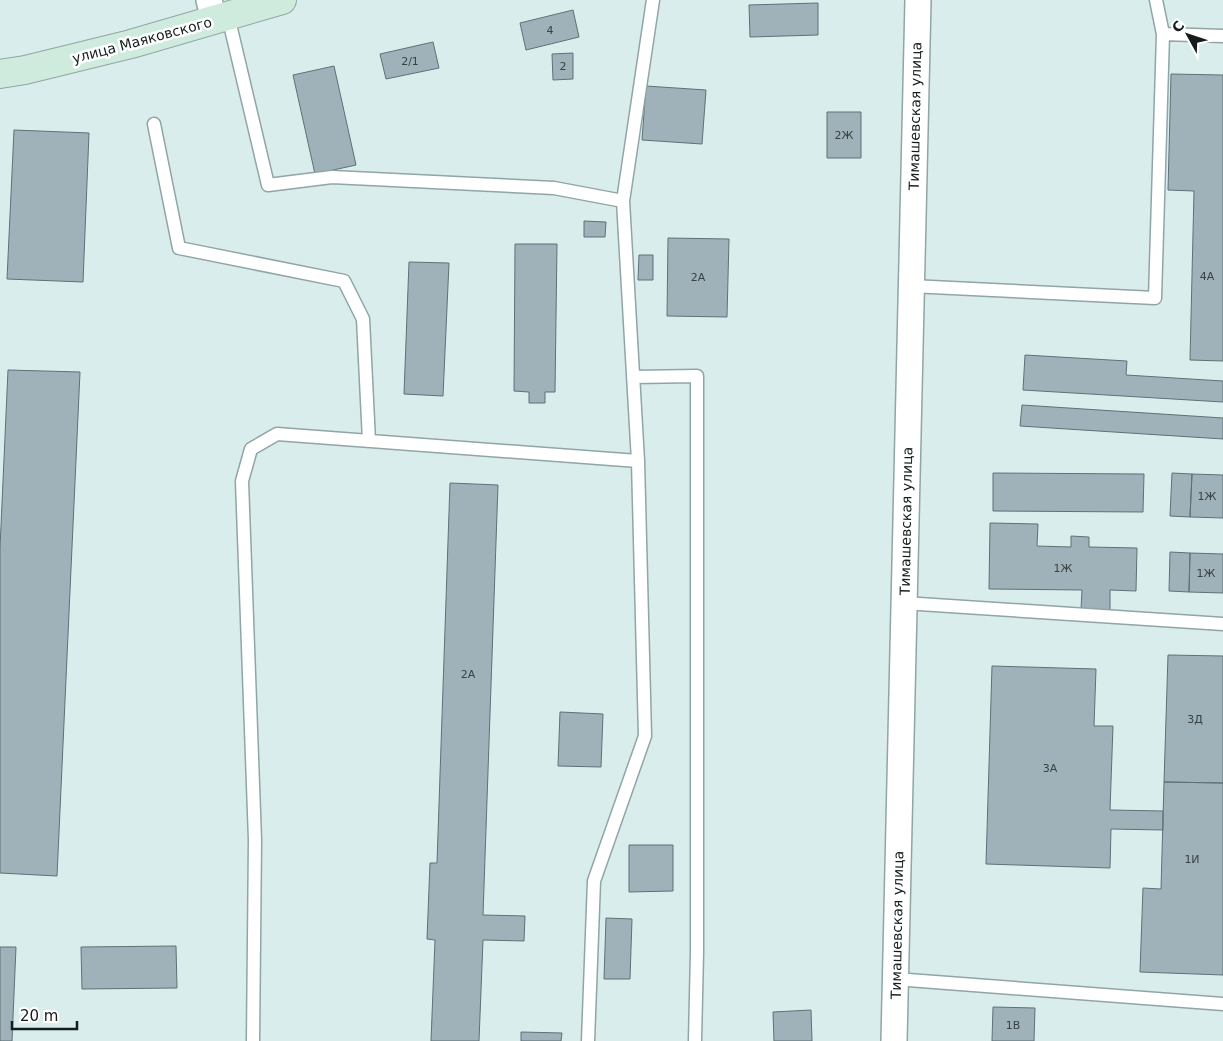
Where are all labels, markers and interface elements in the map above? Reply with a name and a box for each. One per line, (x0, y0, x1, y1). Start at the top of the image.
north arrow (1163, 10, 1213, 60)
street label: улица Маяковского (70, 14, 214, 66)
text: С (1169, 18, 1187, 36)
house number: 4 (547, 24, 554, 37)
street label: Тимашевская улица (906, 42, 924, 191)
house number: 2/1 (401, 55, 419, 68)
house number: 2 (560, 60, 567, 73)
house number: 2Ж (835, 129, 854, 142)
house number: 4А (1200, 270, 1215, 283)
house number: 2А (691, 271, 706, 284)
street label: Тимашевская улица (897, 447, 915, 596)
house number: 1Ж (1198, 490, 1217, 503)
house number: 1Ж (1054, 562, 1073, 575)
house number: 1Ж (1197, 567, 1216, 580)
house number: 2А (461, 668, 476, 681)
house number: 3Д (1187, 713, 1203, 726)
house number: 3А (1043, 762, 1058, 775)
street label: Тимашевская улица (888, 851, 906, 1000)
house number: 1И (1184, 853, 1200, 866)
scale bar (12, 998, 78, 1030)
text: 20 m (20, 1007, 58, 1025)
house number: 1В (1006, 1019, 1020, 1032)

